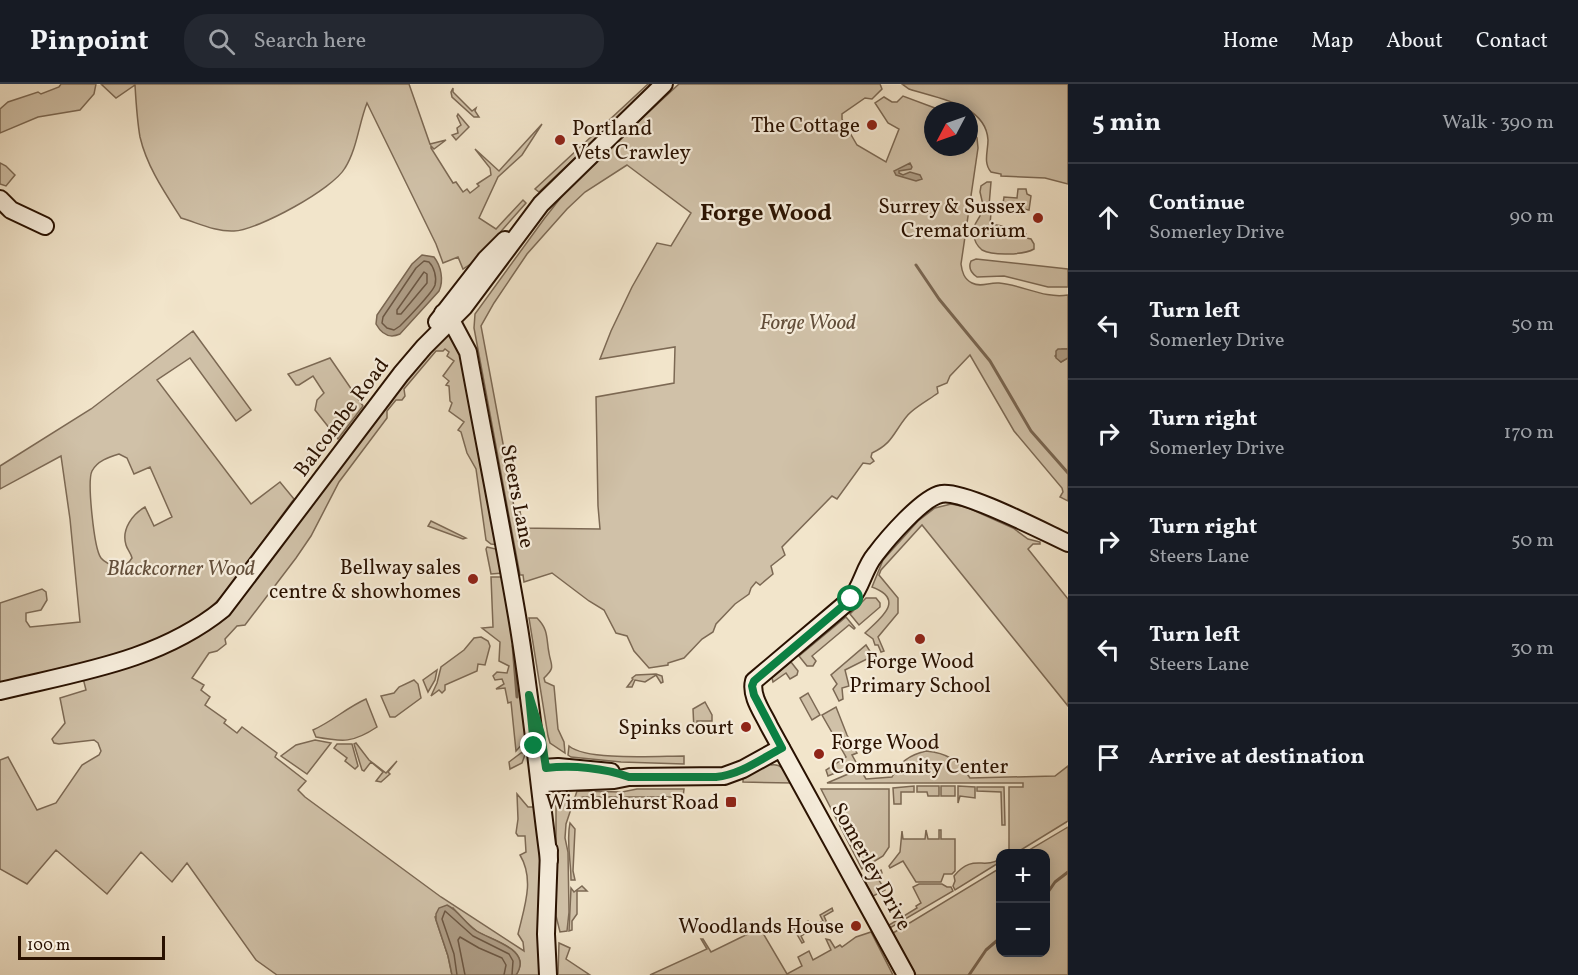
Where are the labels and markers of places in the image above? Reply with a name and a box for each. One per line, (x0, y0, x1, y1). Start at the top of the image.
place label: The Cottage (751, 112, 860, 141)
place label: Portland Vets Crawley (572, 115, 692, 168)
marker: The Cottage (865, 118, 879, 132)
marker: Portland Vets Crawley (553, 133, 567, 147)
place label: Surrey & Sussex Crematorium (878, 193, 1026, 246)
marker: Surrey & Sussex Crematorium (1031, 211, 1045, 225)
place label: Bellway sales centre & showhomes (269, 554, 461, 607)
marker: Bellway sales centre & showhomes (466, 572, 480, 586)
marker: Forge Wood Primary School (913, 632, 927, 646)
place label: Forge Wood Primary School (849, 648, 991, 701)
place label: Spinks court (618, 714, 734, 743)
marker: Spinks court (739, 720, 753, 734)
place label: Forge Wood Community Center (831, 729, 1008, 782)
marker: Forge Wood Community Center (812, 747, 826, 761)
place label: Wimblehurst Road (545, 789, 719, 818)
marker: Wimblehurst Road (724, 795, 738, 809)
place label: Woodlands House (678, 913, 844, 942)
marker: Woodlands House (849, 919, 863, 933)

